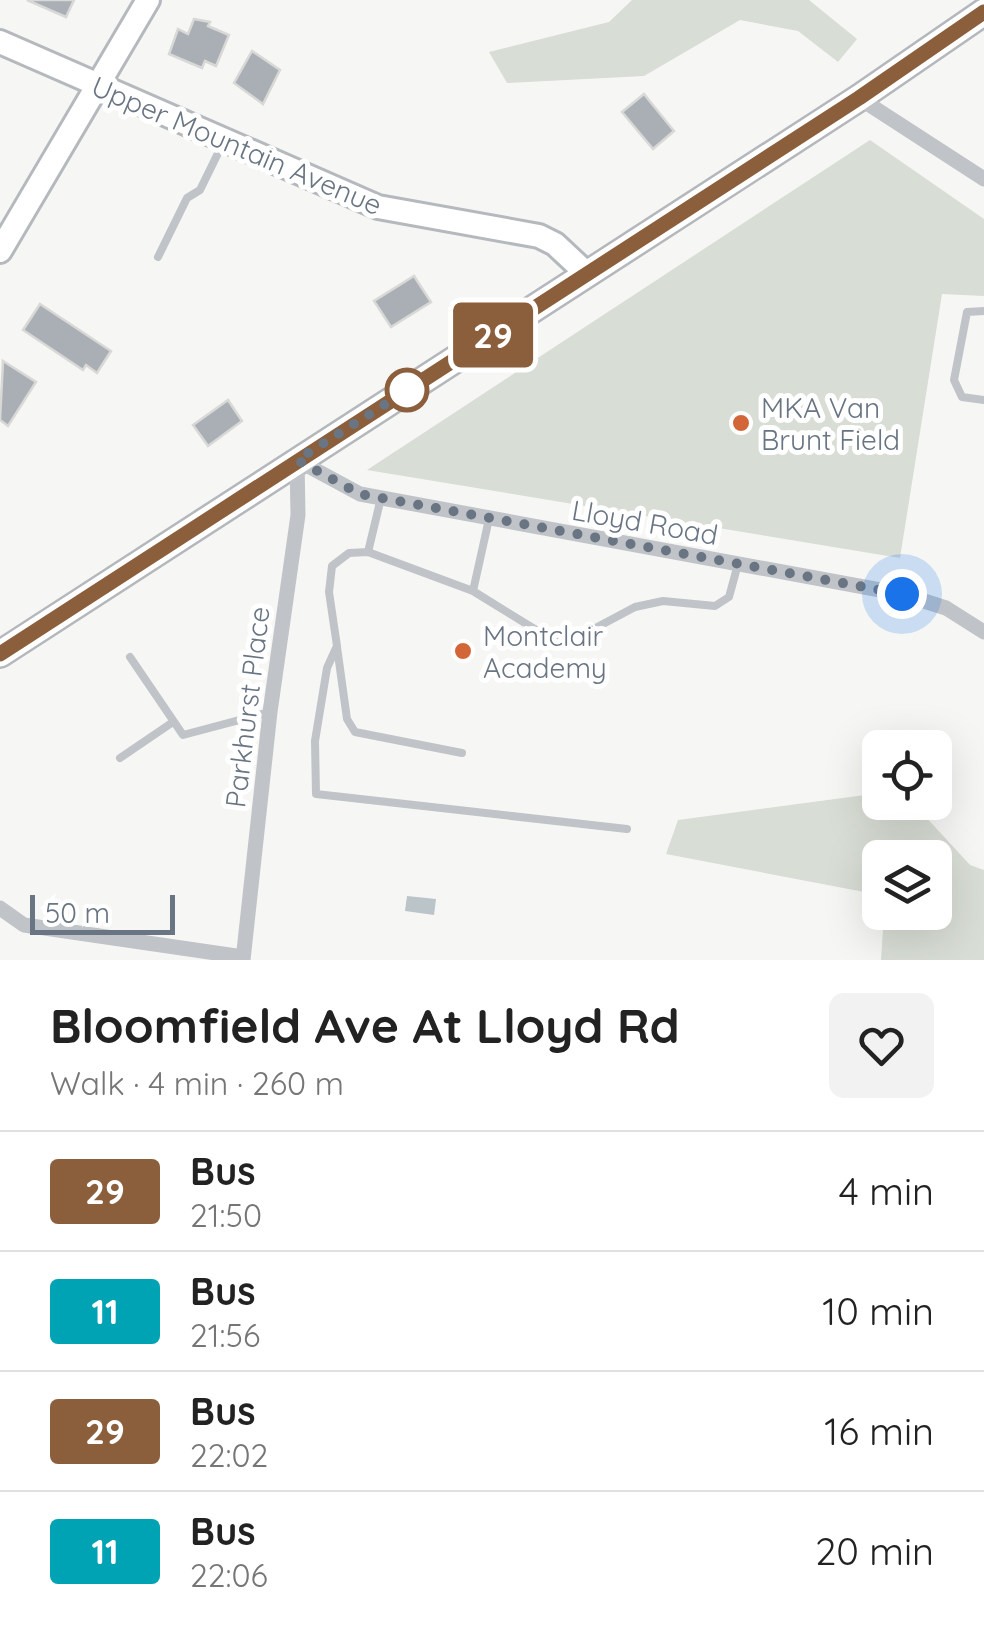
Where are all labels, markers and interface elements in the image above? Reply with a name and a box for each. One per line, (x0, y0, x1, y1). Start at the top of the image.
street label: Upper Mountain Avenue (86, 68, 388, 222)
line badge: 29 (448, 302, 538, 368)
text: 29 (473, 313, 513, 357)
unlabelled marker (386, 369, 428, 411)
place label: MKA Van Brunt Field (761, 390, 900, 457)
marker: MKA Van Brunt Field (730, 412, 752, 434)
street label: Lloyd Road (569, 492, 721, 552)
your location (877, 569, 927, 619)
street label: Parkhurst Place (217, 604, 277, 810)
place label: Montclair Academy (483, 618, 607, 685)
marker: Montclair Academy (452, 640, 474, 662)
map controls (862, 730, 952, 930)
button: locate (862, 730, 952, 820)
button: layers (862, 840, 952, 930)
scale bar (30, 890, 175, 934)
text: 50 m (45, 895, 110, 930)
button: heart (829, 993, 934, 1098)
text: Bloomfield Ave At Lloyd Rd (50, 995, 680, 1055)
text: Walk · 4 min · 260 m (50, 1063, 344, 1103)
text: Bus (190, 1147, 256, 1195)
text: 4 min (839, 1167, 934, 1215)
text: 29 (85, 1169, 125, 1213)
text: 21:50 (190, 1195, 262, 1235)
text: Bus (190, 1267, 256, 1315)
text: 10 min (822, 1287, 934, 1335)
text: 11 (91, 1289, 119, 1333)
text: 21:56 (190, 1315, 260, 1355)
text: Bus (190, 1387, 256, 1435)
text: 16 min (824, 1407, 934, 1455)
text: 29 (85, 1409, 125, 1453)
text: 22:02 (190, 1435, 268, 1475)
text: Bus (190, 1507, 256, 1555)
text: 20 min (815, 1527, 934, 1575)
text: 11 (91, 1529, 119, 1573)
text: 22:06 (190, 1555, 268, 1595)

